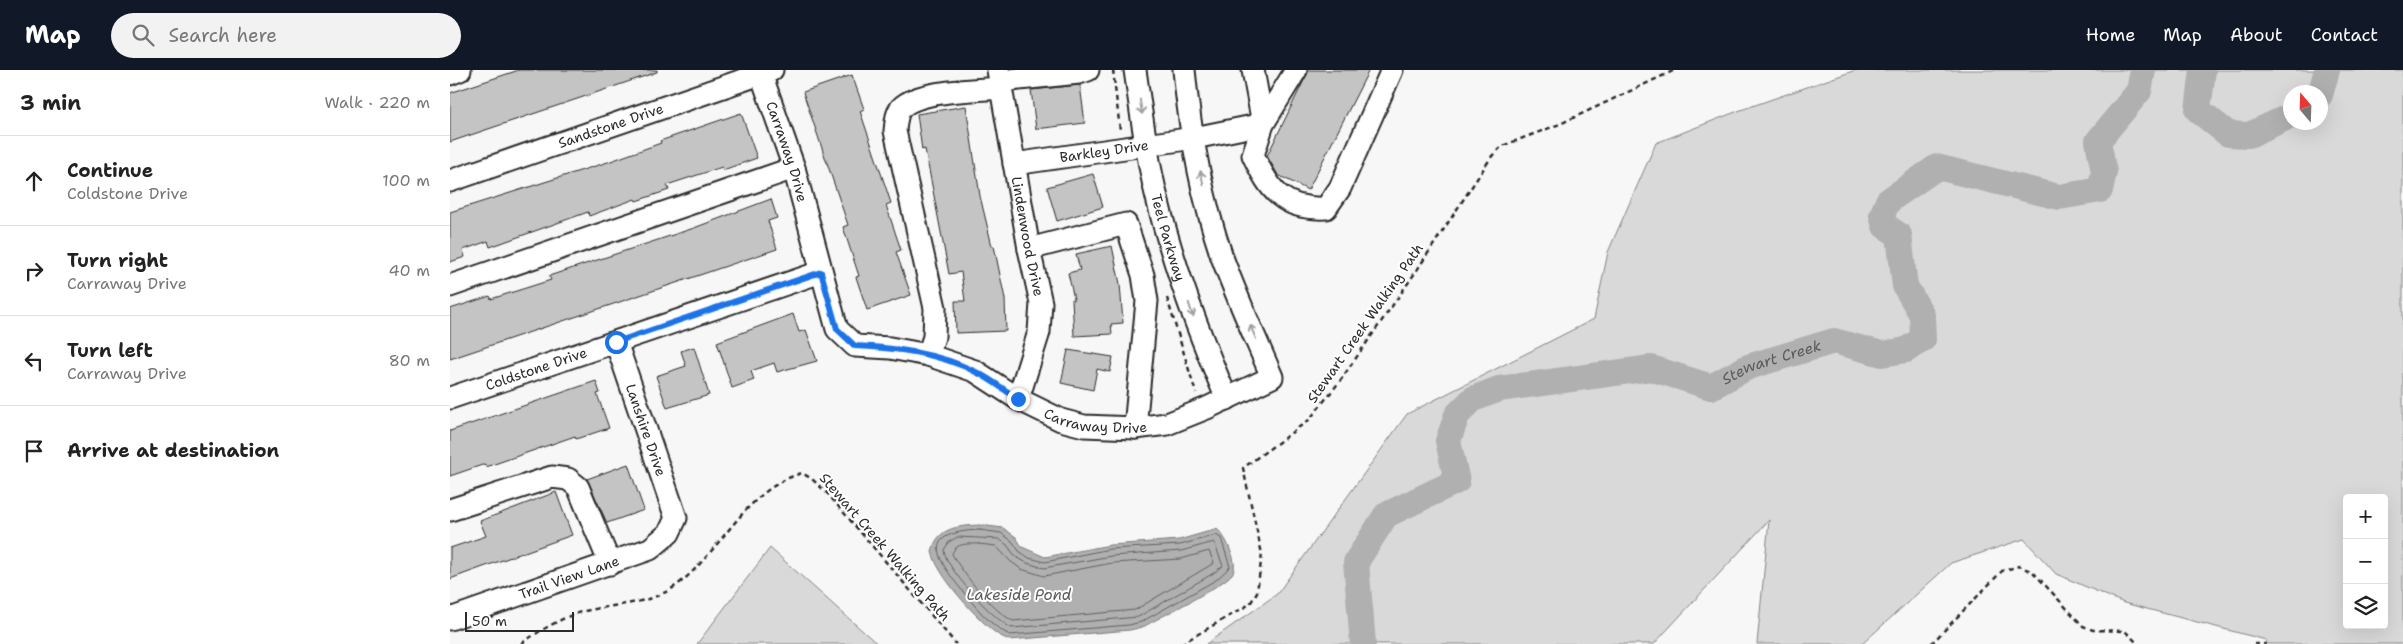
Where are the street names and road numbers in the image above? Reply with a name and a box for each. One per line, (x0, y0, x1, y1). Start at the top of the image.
street label: Sandstone Drive (556, 99, 666, 152)
street label: Carraway Drive (762, 99, 812, 204)
street label: Barkley Drive (1058, 136, 1150, 166)
street label: Lindenwood Drive (1008, 175, 1048, 298)
street label: Teel Parkway (1147, 192, 1190, 283)
street label: Stewart Creek Walking Path (1303, 240, 1427, 406)
street label: Coldstone Drive (483, 343, 589, 394)
street label: Lanshire Drive (622, 381, 670, 479)
street label: Carraway Drive (1041, 404, 1148, 437)
street label: Stewart Creek Walking Path (816, 469, 954, 625)
street label: Trail View Lane (516, 551, 622, 603)

